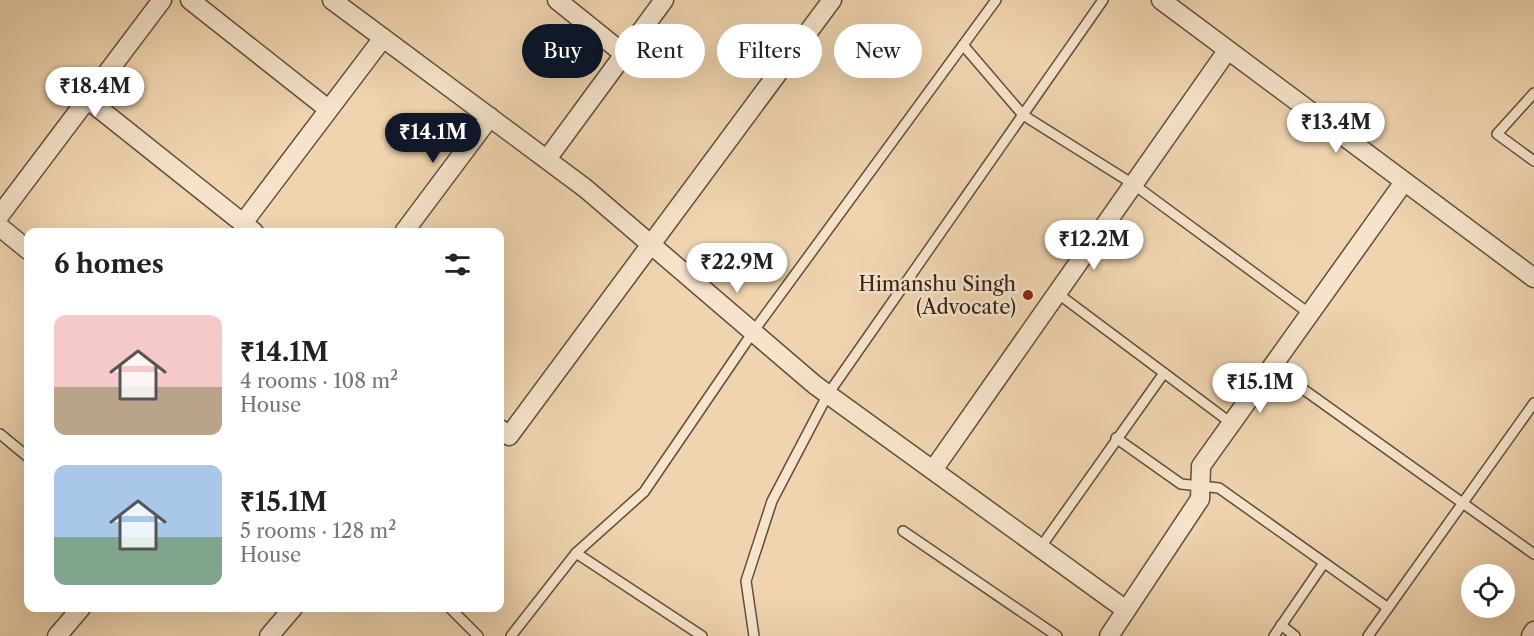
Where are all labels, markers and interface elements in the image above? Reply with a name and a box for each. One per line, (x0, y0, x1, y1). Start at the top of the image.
chip: Buy (522, 24, 603, 78)
chip: Rent (615, 24, 705, 78)
chip: Filters (717, 24, 822, 78)
chip: New (834, 24, 922, 78)
pin: ₹18.4M (46, 67, 144, 118)
text: ₹18.4M (59, 74, 131, 98)
pin: ₹13.4M (1287, 103, 1385, 154)
text: ₹13.4M (1301, 110, 1371, 134)
pin: ₹14.1M (384, 113, 482, 164)
text: ₹14.1M (399, 120, 467, 144)
pin: ₹12.2M (1045, 220, 1143, 271)
text: ₹12.2M (1059, 227, 1129, 251)
pin: ₹22.9M (688, 243, 786, 294)
text: 6 homes (54, 248, 164, 280)
icon: filters (441, 248, 474, 281)
text: ₹22.9M (700, 250, 774, 274)
place label: Himanshu Singh (Advocate) (859, 272, 1016, 319)
marker: Himanshu Singh (Advocate) (1021, 288, 1035, 302)
text: ₹14.1M (240, 336, 328, 368)
icon: home (102, 339, 174, 411)
pin: ₹15.1M (1211, 363, 1309, 414)
text: 4 rooms · 108 m² (240, 369, 398, 393)
text: ₹15.1M (1226, 370, 1294, 394)
text: House (240, 393, 301, 417)
text: ₹15.1M (240, 486, 327, 518)
icon: home (102, 489, 174, 561)
text: 5 rooms · 128 m² (240, 519, 396, 543)
text: House (240, 543, 301, 567)
map controls (1461, 564, 1515, 618)
button: locate (1461, 564, 1515, 618)

